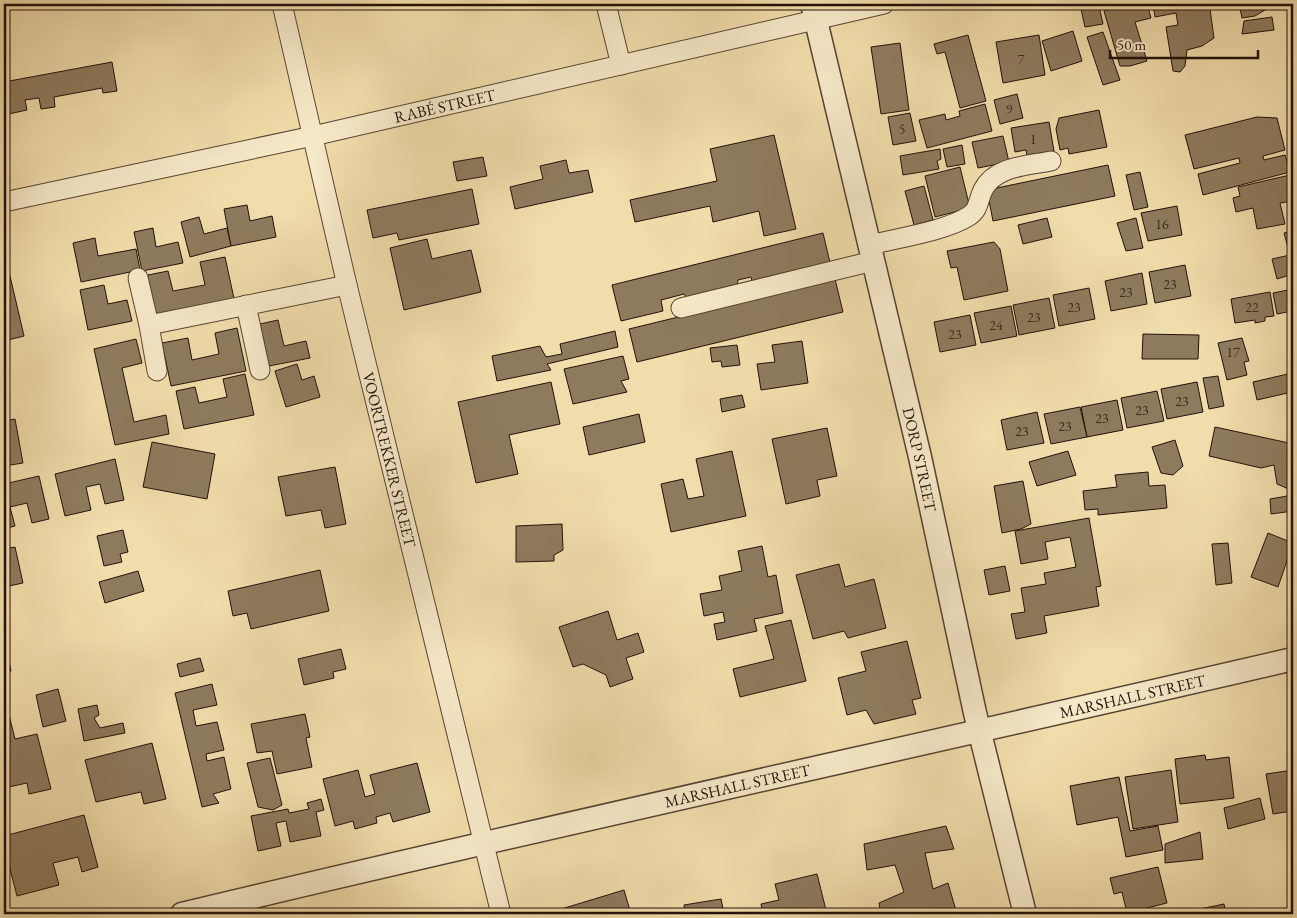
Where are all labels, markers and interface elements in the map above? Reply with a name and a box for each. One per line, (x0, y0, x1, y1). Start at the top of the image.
scale bar (1110, 28, 1257, 60)
text: 50 m (1117, 35, 1146, 54)
house number: 7 (1018, 50, 1025, 68)
street label: RABÉ STREET (392, 84, 497, 127)
house number: 9 (1006, 100, 1013, 118)
house number: 5 (899, 120, 905, 138)
house number: 1 (1030, 130, 1036, 148)
house number: 16 (1155, 215, 1169, 233)
house number: 23 (1163, 275, 1177, 293)
house number: 23 (1119, 283, 1133, 301)
house number: 23 (1067, 298, 1081, 316)
house number: 22 (1245, 298, 1259, 316)
house number: 23 (1027, 308, 1041, 326)
house number: 24 (989, 316, 1003, 334)
house number: 23 (948, 325, 962, 343)
house number: 17 (1226, 343, 1240, 361)
street label: VOORTREKKER STREET (358, 370, 421, 549)
house number: 23 (1175, 392, 1189, 410)
house number: 23 (1135, 401, 1149, 419)
street label: DORP STREET (898, 405, 942, 514)
house number: 23 (1095, 409, 1109, 427)
house number: 23 (1058, 417, 1072, 435)
house number: 23 (1015, 422, 1029, 440)
street label: MARSHALL STREET (1057, 669, 1207, 723)
street label: MARSHALL STREET (662, 759, 812, 812)

